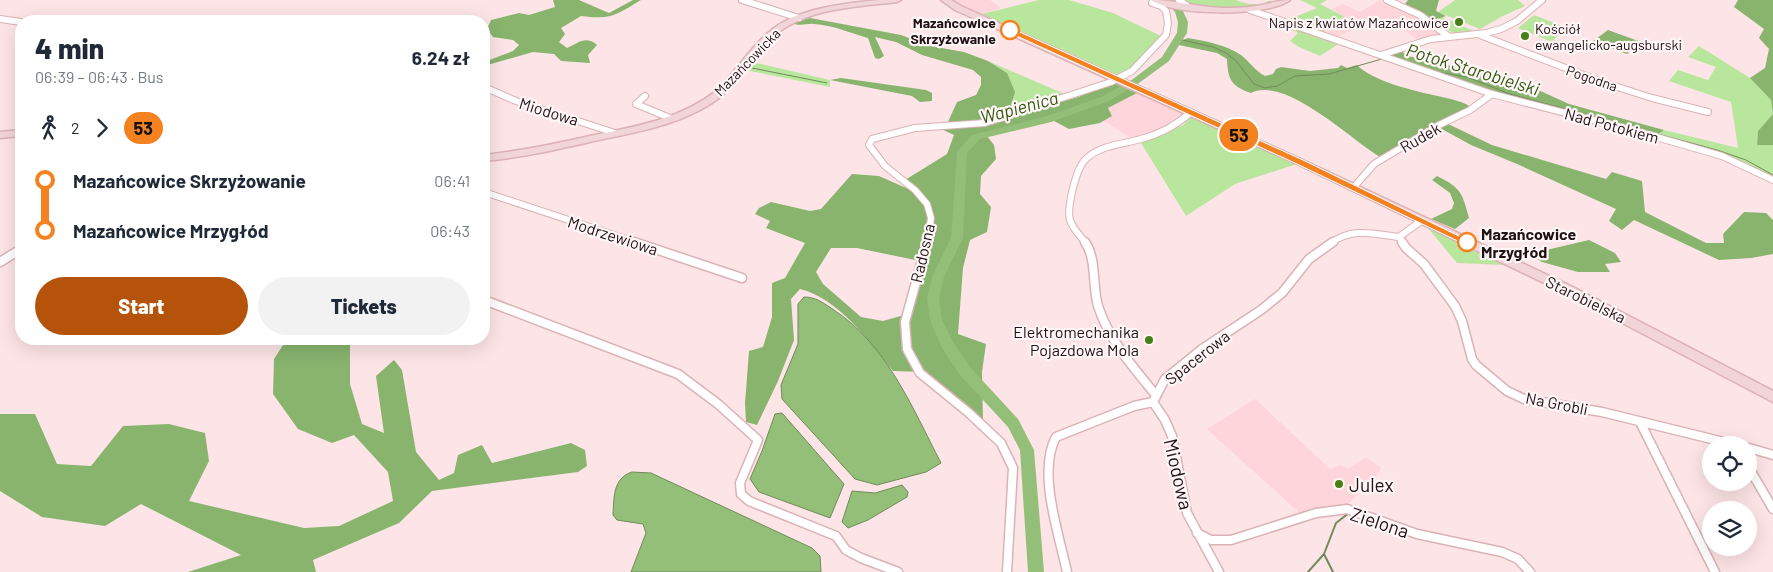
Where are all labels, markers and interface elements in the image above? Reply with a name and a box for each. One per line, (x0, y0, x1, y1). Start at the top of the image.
place label: Mazańcowice Skrzyżowanie (911, 14, 996, 47)
place label: Napis z kwiatów Mazańcowice (1269, 14, 1449, 31)
marker: Napis z kwiatów Mazańcowice (1453, 16, 1465, 28)
marker: Mazańcowice Skrzyżowanie (1000, 20, 1020, 40)
place label: Kościół ewangelicko-augsburski (1535, 20, 1682, 53)
street label: Mazańcowicka (710, 25, 784, 99)
marker: Kościół ewangelicko-augsburski (1519, 30, 1531, 42)
text: 4 min (35, 31, 104, 65)
water label: Potok Starobielski (1404, 38, 1543, 100)
text: 6.24 zł (412, 46, 470, 69)
street label: Pogodna (1564, 61, 1620, 95)
text: 06:39 – 06:43 · Bus (35, 67, 163, 86)
water label: Wapienica (978, 86, 1060, 128)
street label: Miodowa (517, 93, 581, 129)
street label: Nad Potokiem (1563, 103, 1661, 147)
icon: walk (35, 114, 63, 142)
icon: forward (88, 114, 116, 142)
text: 53 (134, 117, 153, 139)
text: 2 (71, 118, 80, 137)
street label: Rudek (1396, 118, 1444, 156)
line badge: 53 (1216, 119, 1262, 151)
text: 53 (1229, 124, 1249, 146)
text: Mazańcowice Skrzyżowanie (73, 169, 306, 192)
text: 06:41 (434, 171, 470, 190)
street label: Modrzewiowa (565, 211, 661, 259)
text: Mazańcowice Mrzygłód (73, 219, 269, 242)
text: 06:43 (430, 221, 470, 240)
street label: Radosna (906, 222, 938, 284)
place label: Mazańcowice Mrzygłód (1481, 224, 1576, 261)
marker: Mazańcowice Mrzygłód (1457, 232, 1477, 252)
street label: Starobielska (1543, 271, 1629, 327)
button: Start (35, 277, 248, 335)
button: Tickets (258, 277, 470, 335)
place label: Elektromechanika Pojazdowa Mola (1013, 322, 1139, 359)
street label: Spacerowa (1161, 326, 1233, 388)
marker: Elektromechanika Pojazdowa Mola (1143, 334, 1155, 346)
street label: Na Grobli (1524, 388, 1590, 418)
street label: Miodowa (1160, 436, 1198, 512)
map controls (1702, 436, 1757, 556)
button: locate (1702, 436, 1757, 491)
place label: Julex (1349, 473, 1393, 496)
marker: Julex (1333, 478, 1345, 490)
button: layers (1702, 501, 1757, 556)
street label: Zielona (1348, 502, 1412, 542)

